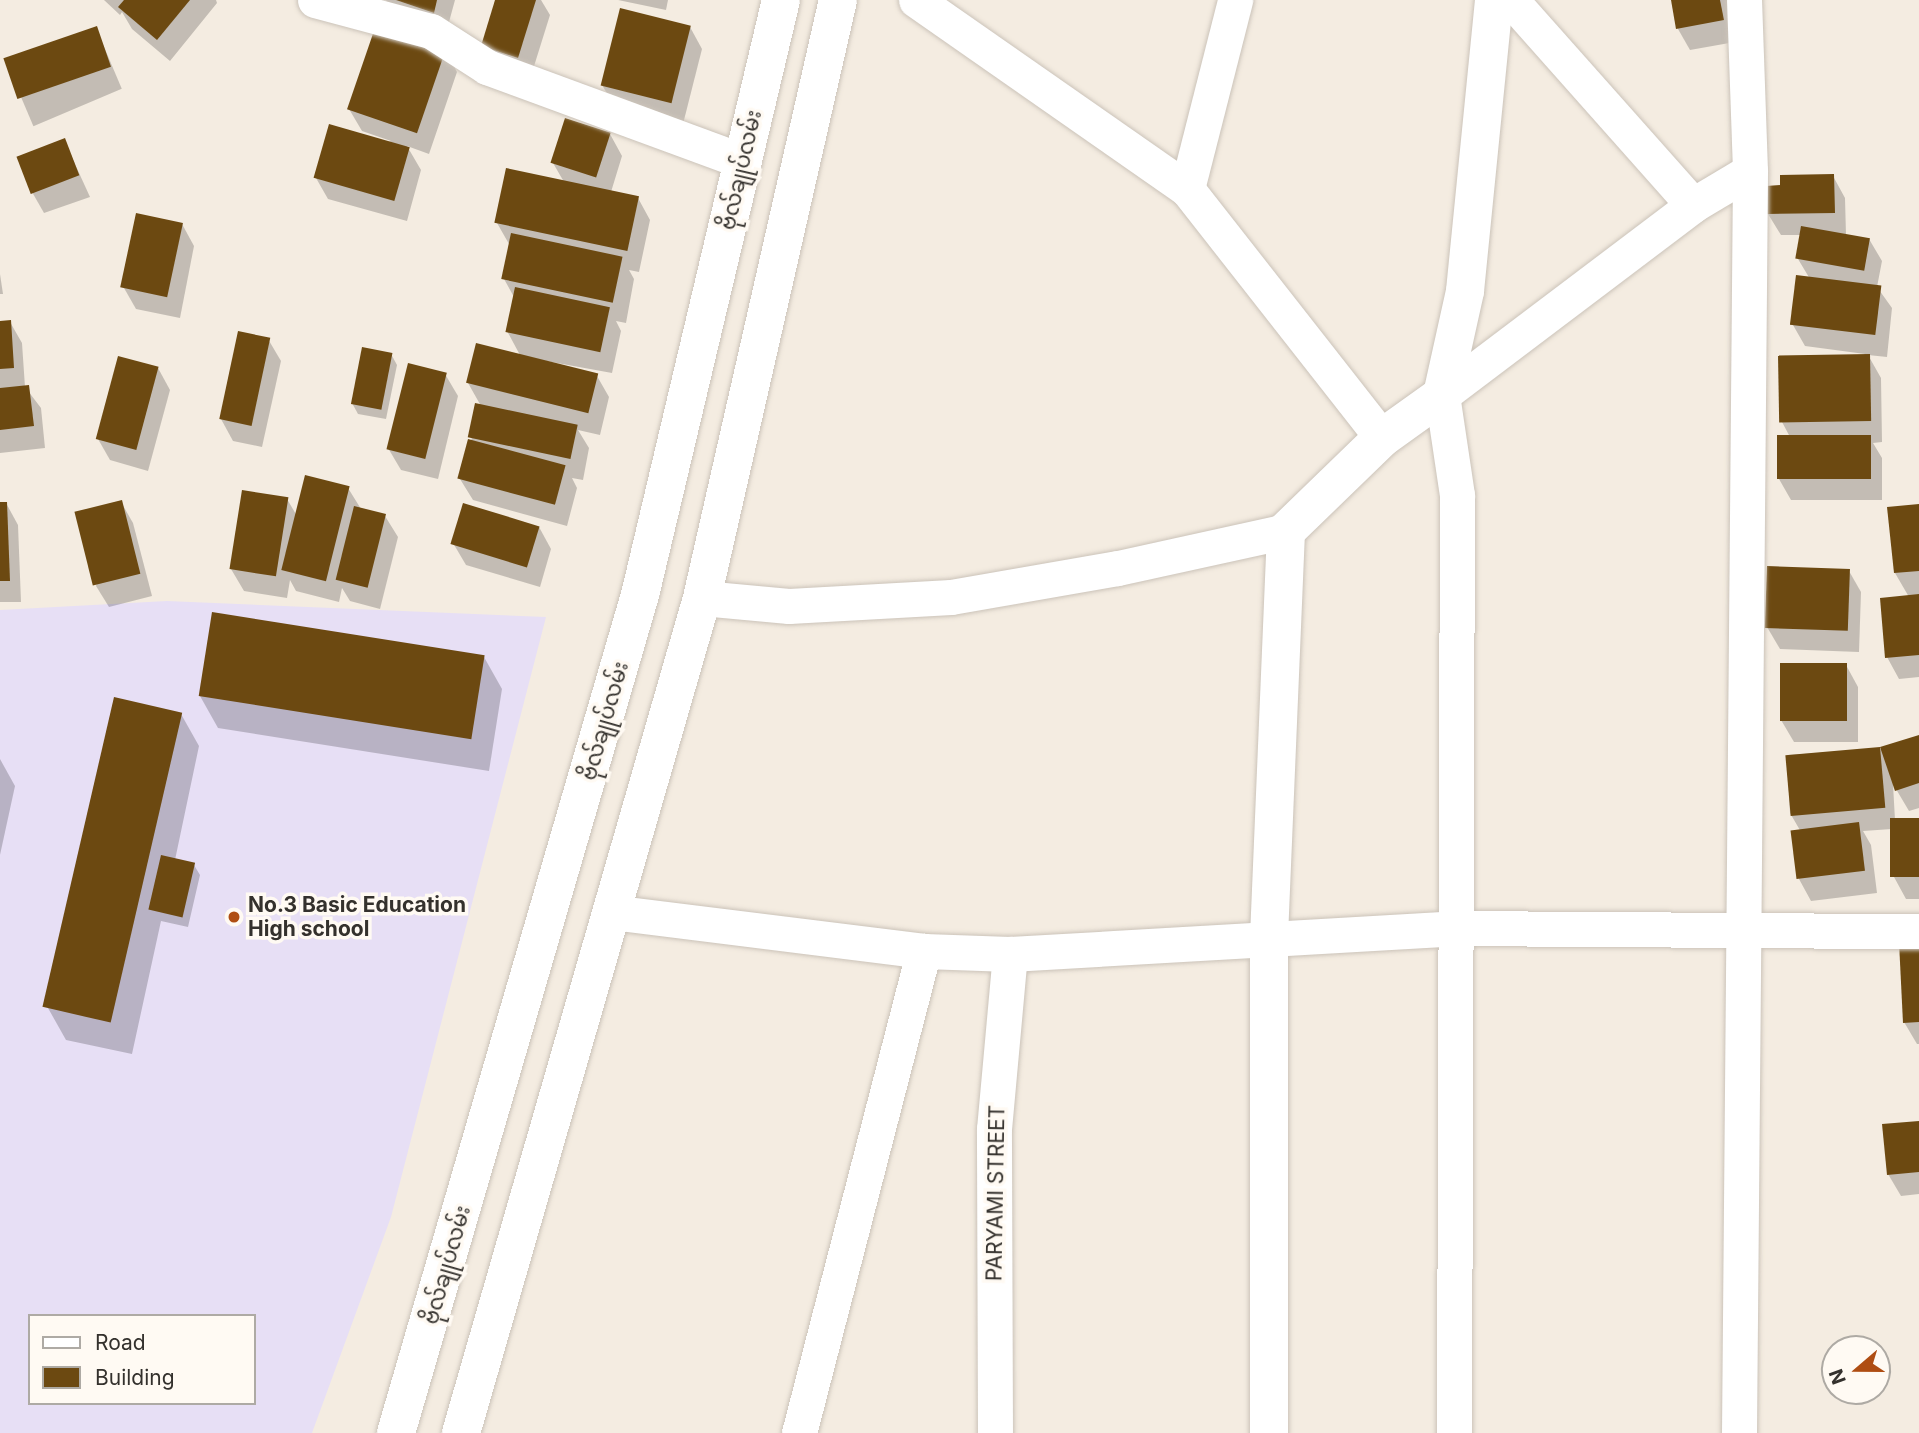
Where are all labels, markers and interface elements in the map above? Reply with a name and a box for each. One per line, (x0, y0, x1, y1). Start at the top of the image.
street label: ဗိုလ်ချုပ်လမ်း (715, 108, 767, 232)
street label: ဗိုလ်ချုပ်လမ်း (576, 659, 634, 783)
place label: No.3 Basic Education High school (248, 892, 466, 942)
marker: No.3 Basic Education High school (226, 909, 242, 925)
street label: PARYAMI STREET (982, 1105, 1010, 1281)
street label: ဗိုလ်ချုပ်လမ်း (418, 1203, 476, 1327)
legend (28, 1314, 256, 1405)
text: Road (95, 1330, 146, 1355)
north arrow (1821, 1335, 1891, 1405)
text: Building (95, 1365, 175, 1390)
text: N (1824, 1366, 1851, 1387)

